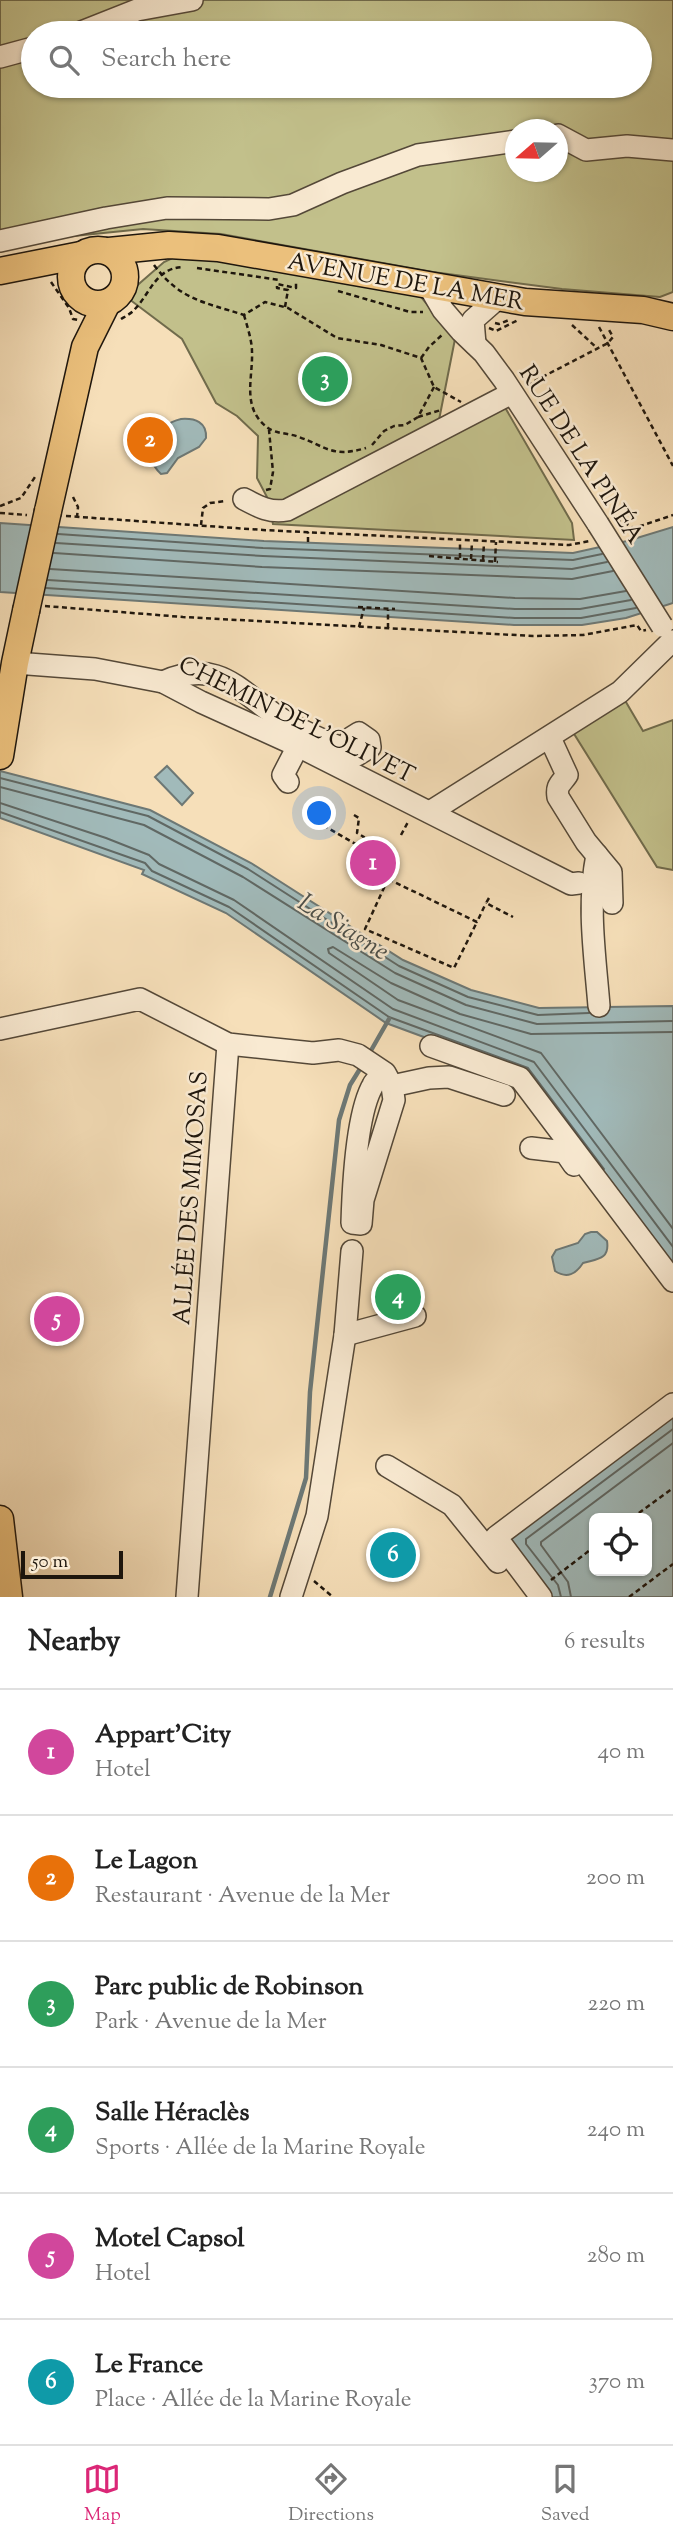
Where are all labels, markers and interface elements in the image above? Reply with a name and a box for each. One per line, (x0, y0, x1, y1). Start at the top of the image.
search box (21, 21, 652, 98)
icon: search (45, 41, 83, 79)
text: Search here (101, 41, 231, 78)
north arrow (505, 119, 568, 182)
street label: AVENUE DE LA MER (285, 245, 527, 321)
pin: 3 (302, 353, 348, 405)
street label: RUE DE LA PINÉA (510, 359, 651, 552)
pin: 2 (127, 414, 173, 466)
street label: CHEMIN DE L'OLIVET (172, 649, 420, 793)
your location (302, 796, 336, 830)
pin: 1 (350, 837, 396, 889)
water label: La Siagne (290, 885, 396, 971)
street label: ALLÉE DES MIMOSAS (166, 1070, 218, 1326)
pin: 4 (375, 1271, 421, 1323)
pin: 5 (34, 1293, 80, 1345)
map controls (589, 1513, 652, 1576)
button: locate (589, 1513, 652, 1576)
pin: 6 (370, 1529, 416, 1581)
scale bar (21, 1548, 122, 1580)
text: 50 m (32, 1549, 68, 1576)
text: Nearby (28, 1621, 120, 1664)
text: 6 results (564, 1626, 645, 1659)
text: Appart'City (95, 1717, 231, 1754)
text: 1 (47, 1736, 55, 1769)
text: 40 m (598, 1736, 645, 1769)
text: Hotel (95, 1754, 151, 1787)
text: Le Lagon (95, 1843, 198, 1880)
text: 2 (46, 1862, 56, 1895)
text: 200 m (586, 1862, 645, 1895)
text: Restaurant · Avenue de la Mer (95, 1880, 390, 1913)
text: Parc public de Robinson (95, 1969, 364, 2006)
text: 3 (46, 1988, 56, 2021)
text: 220 m (587, 1988, 645, 2021)
text: Park · Avenue de la Mer (95, 2006, 327, 2039)
text: Salle Héraclès (95, 2095, 249, 2132)
text: 4 (45, 2114, 57, 2147)
text: 240 m (587, 2114, 645, 2147)
text: Sports · Allée de la Marine Royale (95, 2132, 425, 2165)
text: Motel Capsol (95, 2221, 245, 2258)
text: 5 (47, 2240, 55, 2273)
text: 280 m (587, 2240, 645, 2273)
text: Hotel (95, 2258, 151, 2291)
text: Le France (95, 2347, 203, 2384)
text: 6 (45, 2366, 57, 2399)
text: 370 m (589, 2366, 645, 2399)
text: Place · Allée de la Marine Royale (95, 2384, 412, 2417)
tab: Map (83, 2460, 121, 2529)
tab: Directions (288, 2460, 374, 2529)
tab: Saved (541, 2460, 590, 2529)

